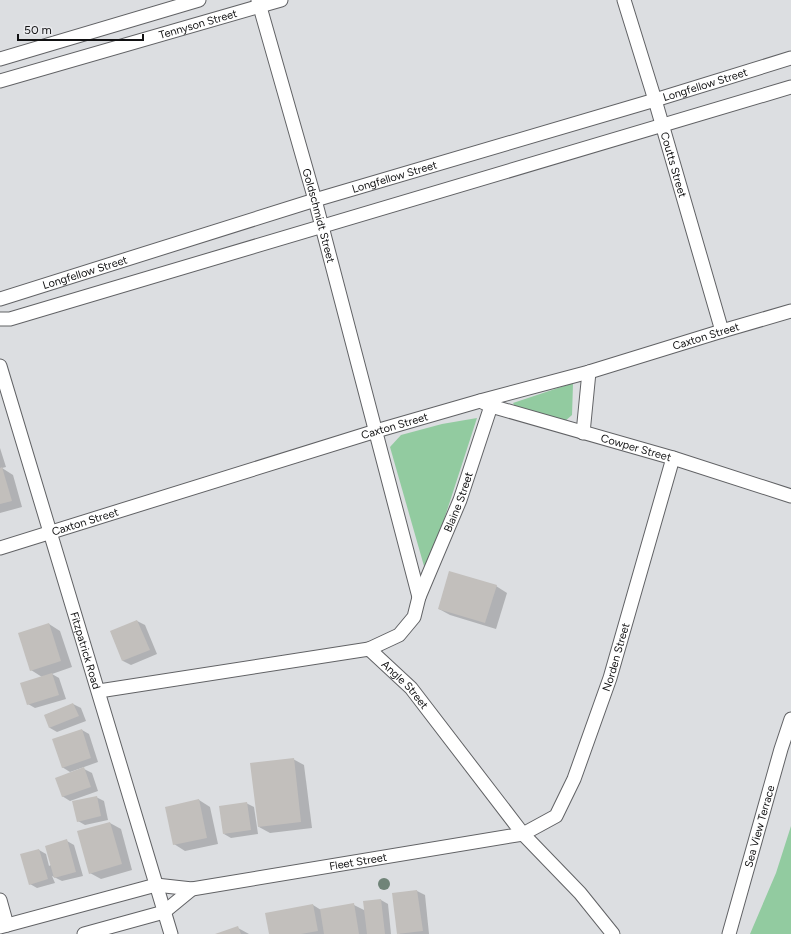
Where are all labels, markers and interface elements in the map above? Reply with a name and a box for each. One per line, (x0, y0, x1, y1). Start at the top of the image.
street label: Tennyson Street (158, 7, 239, 42)
scale bar (18, 16, 143, 42)
text: 50 m (24, 23, 52, 37)
street label: Longfellow Street (661, 66, 749, 104)
street label: Coutts Street (658, 131, 689, 199)
street label: Longfellow Street (351, 158, 439, 196)
street label: Goldschmidt Street (299, 167, 337, 264)
street label: Longfellow Street (41, 253, 129, 292)
street label: Caxton Street (671, 320, 741, 353)
street label: Caxton Street (360, 410, 430, 442)
street label: Cowper Street (599, 432, 673, 464)
street label: Blaine Street (441, 471, 476, 534)
street label: Caxton Street (50, 506, 120, 538)
street label: Fitzpatrick Road (67, 610, 103, 691)
street label: Norden Street (600, 621, 632, 693)
street label: Angle Street (379, 658, 431, 712)
street label: Sea View Terrace (742, 784, 778, 869)
street label: Fleet Street (328, 851, 388, 873)

